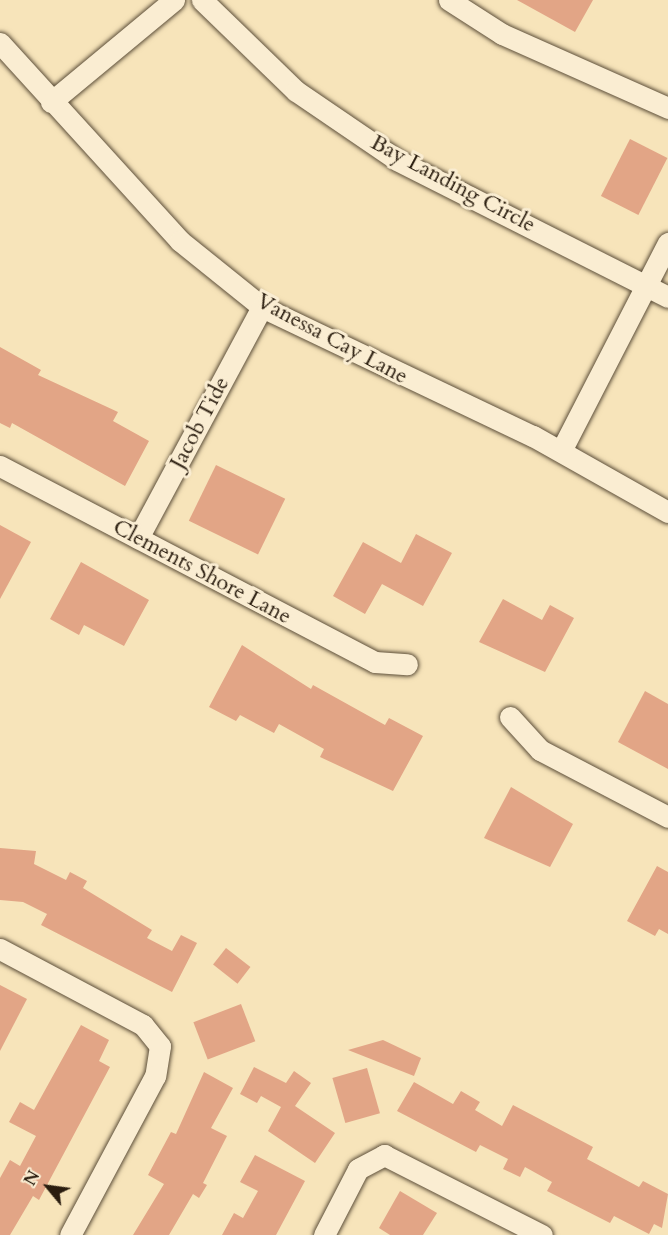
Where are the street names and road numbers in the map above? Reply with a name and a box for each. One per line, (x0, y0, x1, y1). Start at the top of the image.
street label: Bay Landing Circle (366, 129, 540, 239)
street label: Vanessa Cay Lane (252, 288, 412, 390)
street label: Jacob Tide (165, 372, 235, 474)
street label: Clements Shore Lane (108, 514, 296, 630)

